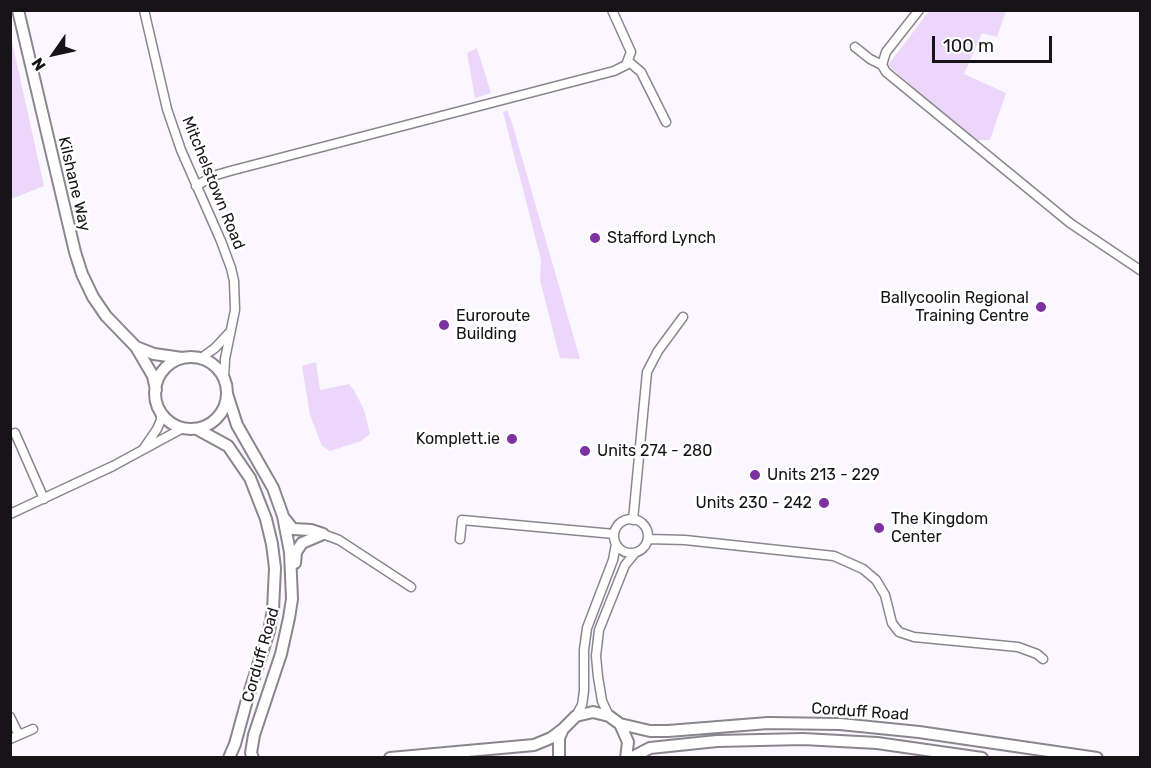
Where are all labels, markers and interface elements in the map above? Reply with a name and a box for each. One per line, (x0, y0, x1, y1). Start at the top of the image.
north arrow (24, 24, 84, 84)
scale bar (935, 24, 1055, 62)
text: 100 m (943, 35, 994, 57)
text: N (28, 54, 50, 74)
street label: Mitchelstown Road (178, 114, 248, 252)
street label: Kilshane Way (54, 135, 94, 233)
place label: Stafford Lynch (607, 228, 716, 248)
marker: Stafford Lynch (588, 231, 602, 245)
place label: Ballycoolin Regional Training Centre (880, 288, 1029, 326)
marker: Ballycoolin Regional Training Centre (1034, 300, 1048, 314)
place label: Euroroute Building (456, 306, 530, 344)
marker: Euroroute Building (437, 318, 451, 332)
place label: Komplett.ie (416, 429, 500, 449)
marker: Komplett.ie (505, 432, 519, 446)
place label: Units 274 - 280 (597, 441, 712, 461)
marker: Units 274 - 280 (578, 444, 592, 458)
place label: Units 213 - 229 (767, 465, 880, 485)
marker: Units 213 - 229 (748, 468, 762, 482)
place label: Units 230 - 242 (696, 493, 812, 513)
marker: Units 230 - 242 (817, 496, 831, 510)
place label: The Kingdom Center (891, 509, 988, 547)
marker: The Kingdom Center (872, 521, 886, 535)
street label: Corduff Road (238, 605, 284, 705)
street label: Corduff Road (811, 699, 909, 725)

